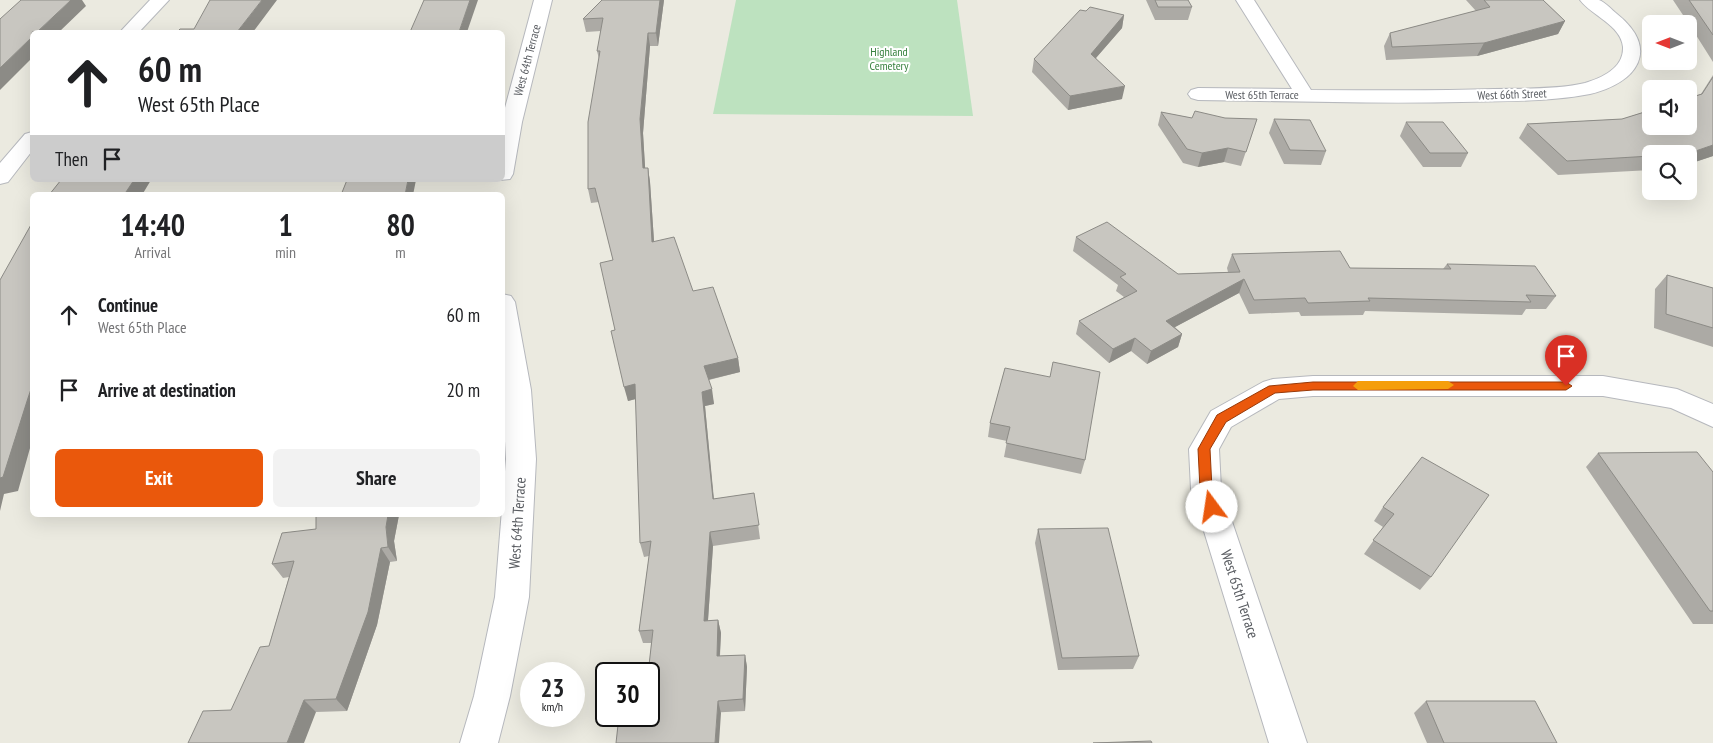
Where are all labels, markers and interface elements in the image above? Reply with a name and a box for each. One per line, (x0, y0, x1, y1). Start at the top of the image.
north arrow (1642, 15, 1698, 70)
map controls (1642, 15, 1697, 200)
street label: West 64th Terrace (510, 22, 544, 97)
park label: Highland Cemetery (870, 44, 909, 73)
text: 60 m (138, 46, 202, 92)
icon: ahead (55, 50, 120, 115)
button: sound (1642, 80, 1697, 135)
street label: West 66th Street (1477, 85, 1548, 103)
street label: West 65th Terrace (1225, 87, 1299, 102)
text: West 65th Place (138, 90, 260, 118)
icon: arrive (98, 145, 126, 173)
button: search (1642, 145, 1697, 200)
text: Then (55, 147, 88, 171)
text: 14:40 (120, 205, 185, 244)
text: 1 (278, 205, 293, 244)
text: 80 (386, 205, 415, 244)
text: Arrival (134, 242, 171, 262)
text: min (275, 242, 296, 262)
text: m (395, 242, 406, 262)
text: Continue (98, 293, 158, 317)
icon: ahead (55, 301, 83, 329)
text: 60 m (447, 303, 480, 327)
text: West 65th Place (98, 317, 187, 337)
pin (1545, 335, 1587, 386)
icon: arrive (1552, 342, 1580, 370)
icon: arrive (55, 376, 83, 404)
text: Arrive at destination (98, 378, 236, 402)
text: 20 m (447, 378, 480, 402)
button: Exit (55, 449, 263, 507)
button: Share (273, 449, 480, 507)
street label: West 64th Terrace (504, 476, 530, 570)
position arrow (1185, 480, 1237, 532)
street label: West 65th Terrace (1217, 547, 1263, 641)
speed limit sign: 30 (595, 662, 660, 727)
text: 23 (541, 672, 564, 704)
text: km/h (542, 699, 563, 714)

